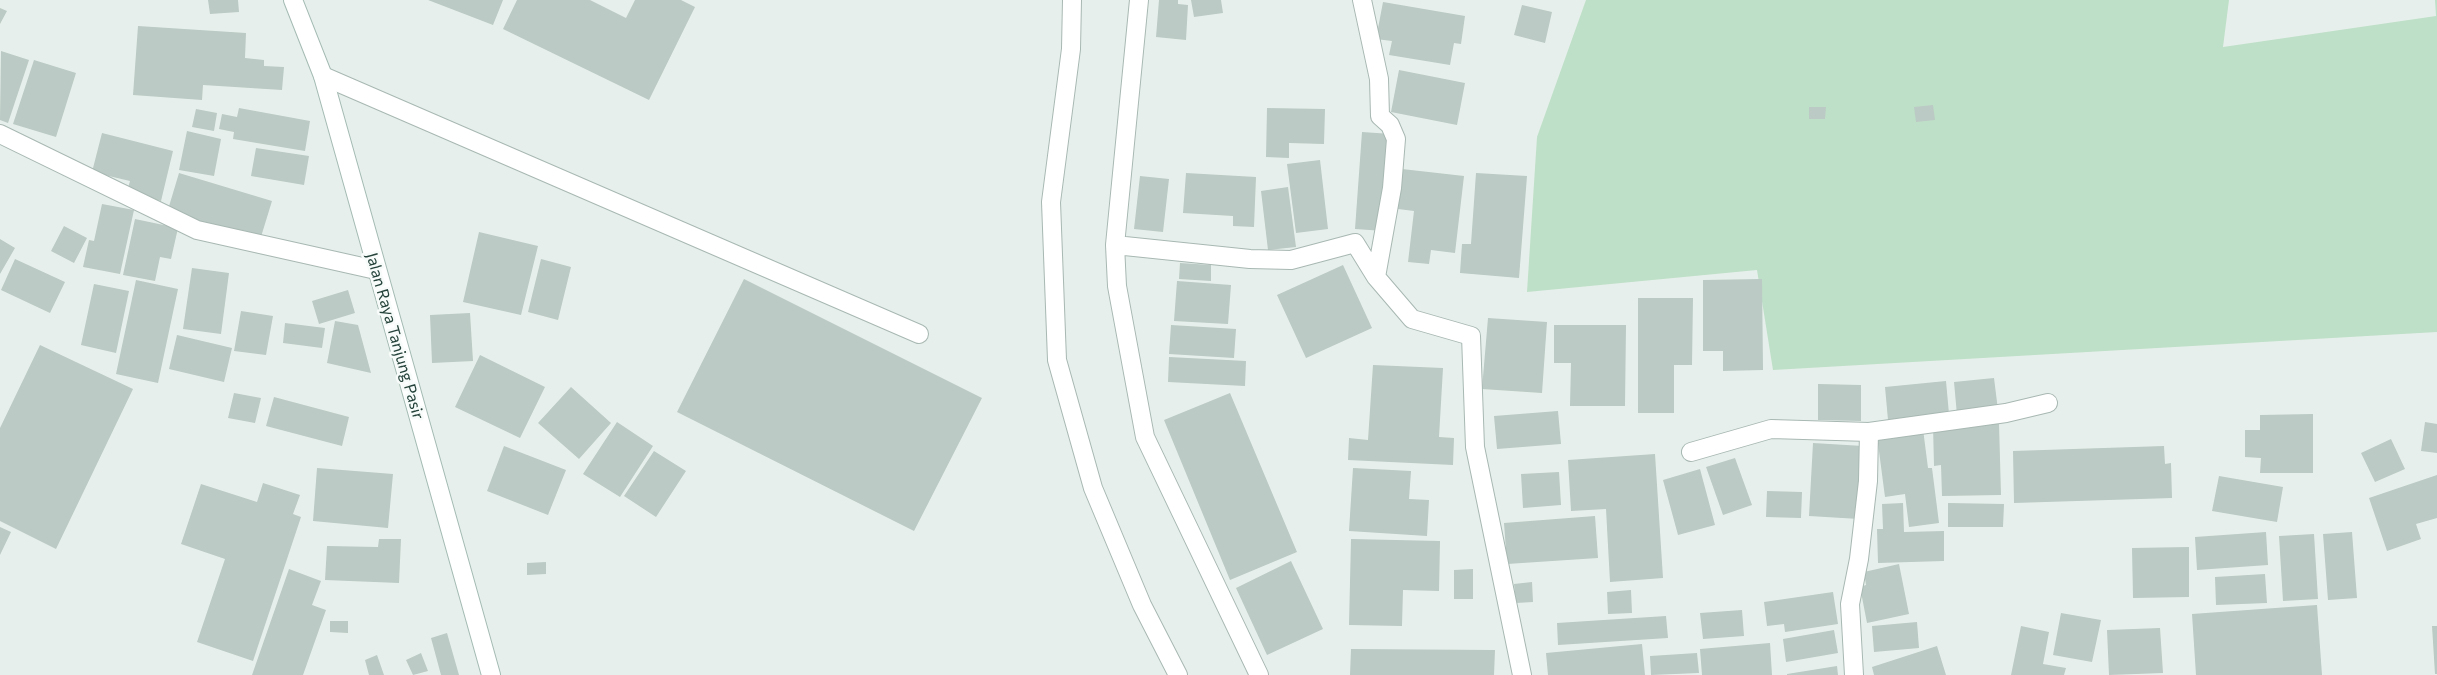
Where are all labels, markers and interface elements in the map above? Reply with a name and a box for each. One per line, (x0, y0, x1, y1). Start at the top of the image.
street label: Jalan Raya Tanjung Pasir (362, 250, 428, 422)

